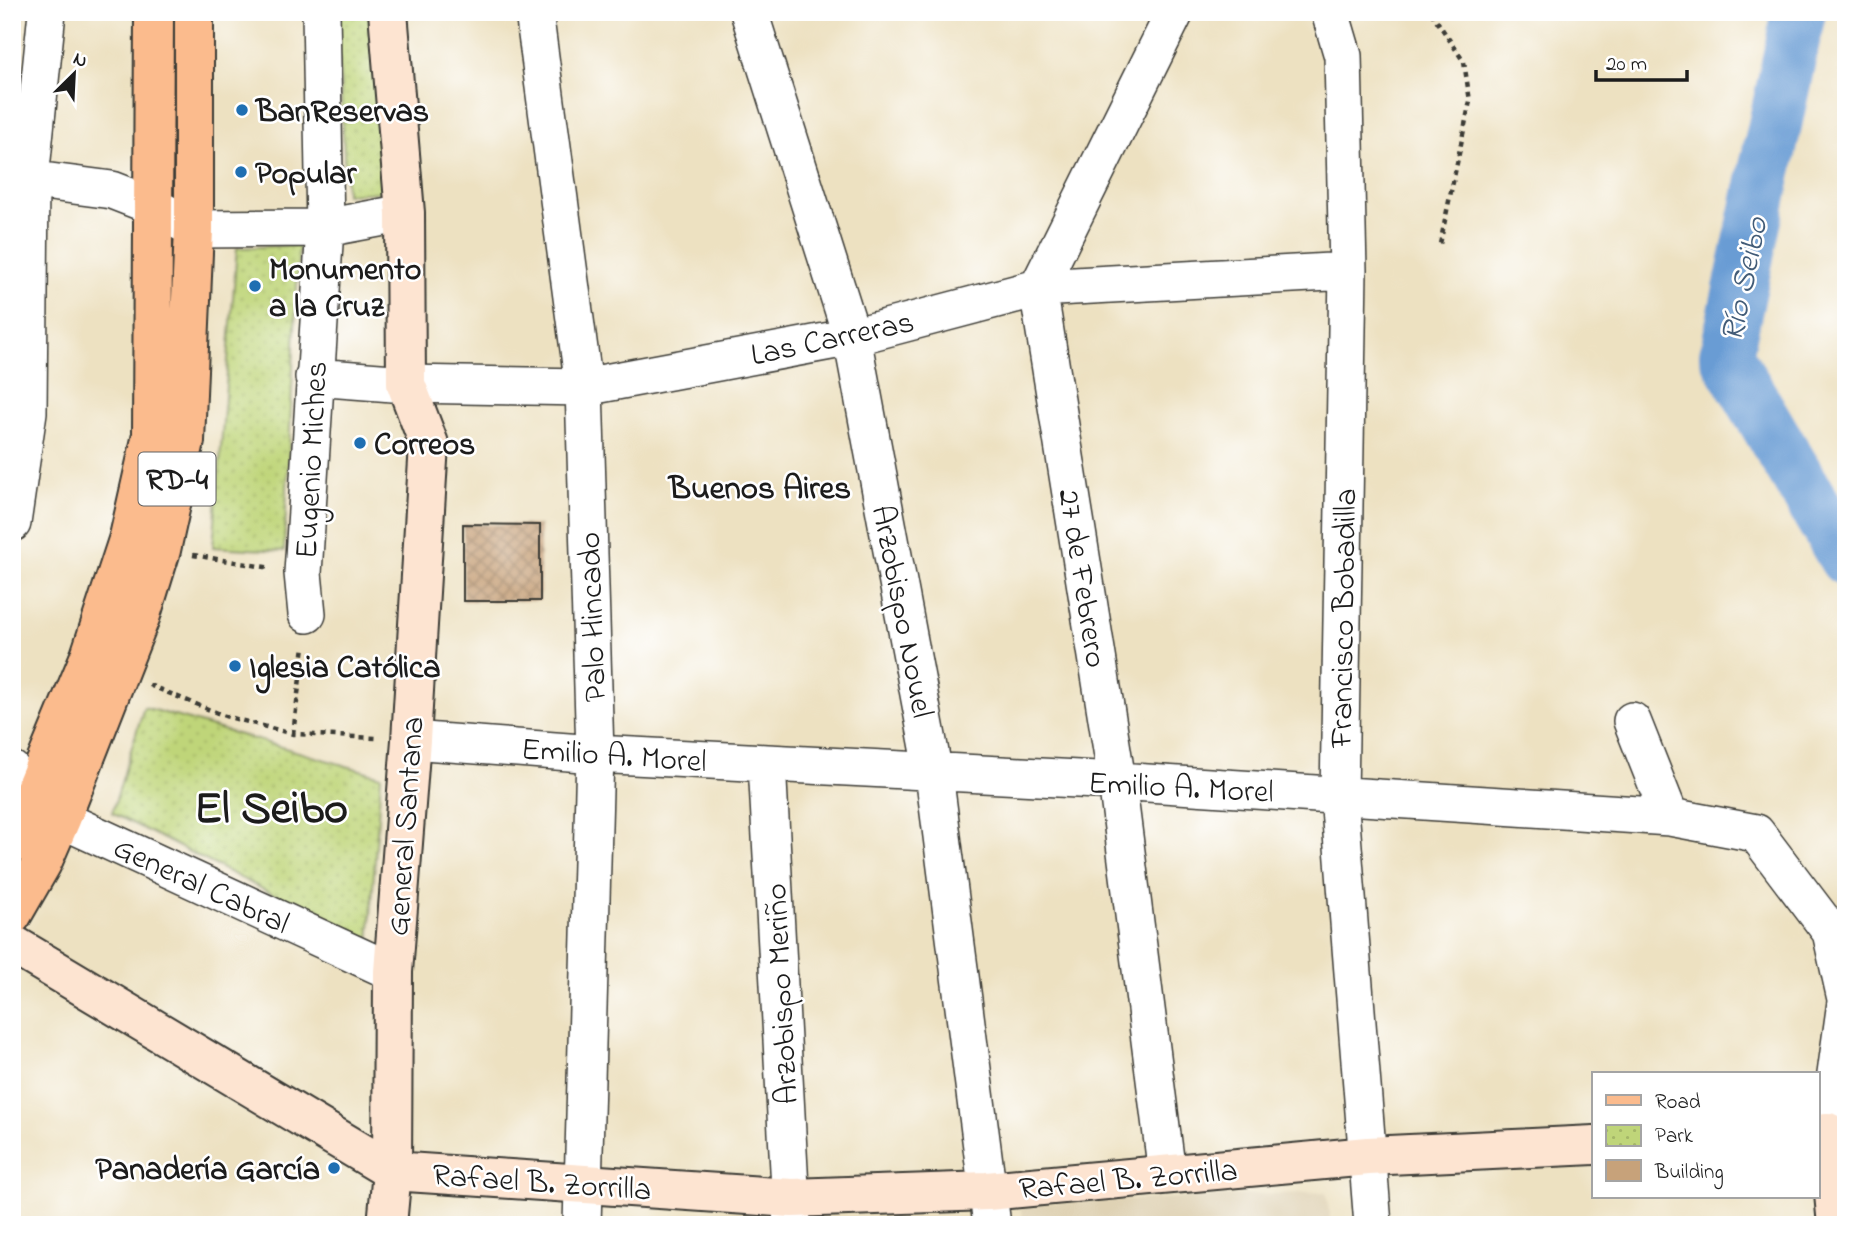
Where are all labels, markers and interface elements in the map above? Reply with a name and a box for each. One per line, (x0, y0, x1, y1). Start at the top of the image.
north arrow (38, 38, 108, 108)
scale bar (1596, 38, 1686, 82)
text: N (69, 46, 91, 76)
text: 20 m (1606, 50, 1647, 80)
place label: BanReservas (254, 90, 429, 137)
marker: BanReservas (234, 102, 250, 118)
place label: Popular (255, 152, 358, 199)
marker: Popular (233, 164, 249, 180)
water label: Río Seibo (1709, 211, 1783, 346)
place label: Monumento a la Cruz (269, 248, 421, 332)
marker: Monumento a la Cruz (247, 278, 263, 294)
street label: Las Carreras (747, 300, 919, 381)
street label: Eugenio Miches (285, 360, 342, 560)
place label: Correos (374, 423, 475, 470)
marker: Correos (352, 435, 368, 451)
road number: RD-4 (138, 452, 216, 506)
district label: Buenos Aires (667, 466, 851, 514)
street label: 27 de Febrero (1043, 486, 1118, 671)
street label: Francisco Bobadilla (1320, 488, 1371, 749)
street label: Arzobispo Nouel (857, 501, 944, 722)
street label: Palo Hincado (568, 531, 621, 703)
place label: Iglesia Católica (249, 646, 441, 694)
marker: Iglesia Católica (227, 658, 243, 674)
street label: General Santana (376, 715, 439, 938)
street label: Emilio A. Morel (519, 728, 708, 787)
street label: Emilio A. Morel (1087, 761, 1275, 818)
district label: El Seibo (194, 777, 348, 844)
street label: General Cabral (105, 826, 296, 948)
street label: Arzobispo Meriño (754, 882, 813, 1106)
legend (1592, 1072, 1820, 1198)
text: Road (1655, 1088, 1701, 1118)
text: Park (1655, 1122, 1694, 1152)
place label: Panadería García (95, 1148, 320, 1195)
street label: Rafael B. Zorrilla (1017, 1149, 1240, 1214)
street label: Rafael B. Zorrilla (431, 1153, 653, 1216)
text: Building (1654, 1158, 1724, 1190)
marker: Panadería García (326, 1160, 342, 1176)

